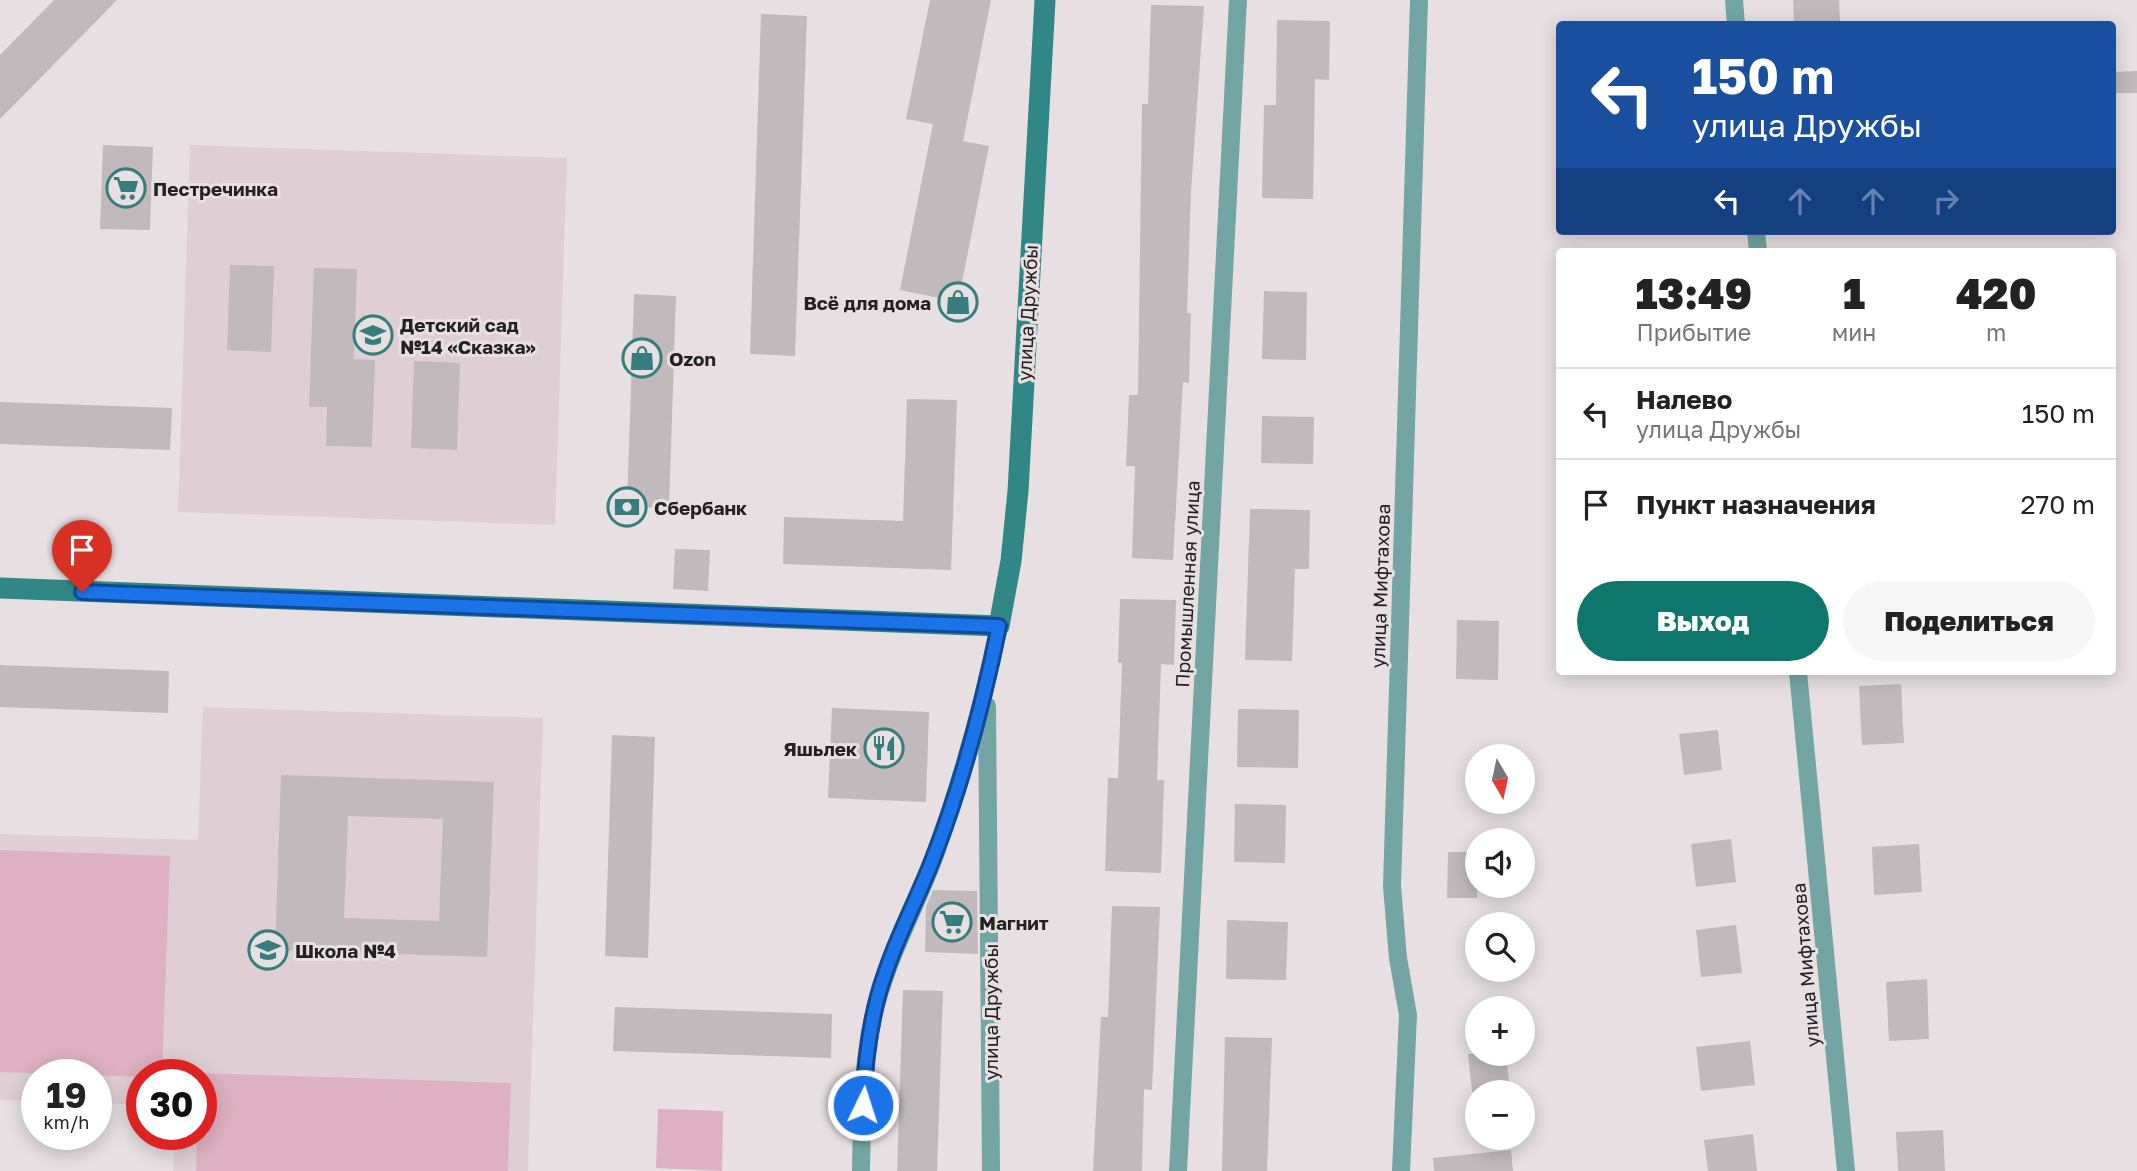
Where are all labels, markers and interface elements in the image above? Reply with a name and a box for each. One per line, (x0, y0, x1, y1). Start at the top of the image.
text: 150 m (1692, 46, 1834, 105)
icon: left (1577, 49, 1668, 140)
text: улица Дружбы (1692, 106, 1922, 144)
supermarket icon: Пестречинка (105, 167, 147, 209)
place label: Пестречинка (153, 177, 278, 200)
icon: left (1708, 182, 1746, 220)
icon: ahead (1781, 182, 1819, 220)
icon: ahead (1854, 182, 1892, 220)
icon: right (1927, 182, 1965, 220)
street label: улица Дружбы (1012, 244, 1042, 382)
text: 13:49 (1636, 268, 1752, 318)
text: 1 (1843, 268, 1865, 318)
text: 420 (1956, 268, 2036, 318)
shop icon: Всё для дома (937, 281, 979, 323)
place label: Всё для дома (803, 291, 931, 314)
place label: Детский сад №14 «Сказка» (400, 313, 536, 358)
school or university icon: Детский сад №14 «Сказка» (352, 314, 394, 356)
text: Прибытие (1637, 318, 1751, 346)
text: мин (1832, 318, 1876, 346)
text: m (1986, 318, 2006, 346)
shop icon: Ozon (621, 337, 663, 379)
place label: Ozon (669, 347, 716, 370)
text: Налево (1636, 384, 1732, 415)
icon: left (1577, 395, 1615, 433)
text: 150 m (2022, 398, 2095, 429)
text: улица Дружбы (1636, 415, 1801, 443)
street label: Промышленная улица (1170, 480, 1204, 688)
bank icon: Сбербанк (606, 486, 648, 528)
icon: arrive (1577, 486, 1615, 524)
text: Пункт назначения (1636, 489, 1876, 520)
text: 270 m (2021, 489, 2095, 520)
place label: Сбербанк (654, 496, 747, 519)
street label: улица Мифтахова (1366, 503, 1394, 669)
pin (52, 520, 112, 592)
icon: arrive (63, 531, 101, 569)
button: Выход (1577, 581, 1829, 661)
button: Поделиться (1843, 581, 2095, 661)
restaurant icon: Яшьлек (863, 727, 905, 769)
place label: Яшьлек (783, 737, 857, 760)
north arrow (1465, 744, 1535, 814)
map controls (1465, 744, 1535, 1150)
button: sound (1465, 828, 1535, 898)
street label: улица Мифтахова (1786, 882, 1824, 1048)
supermarket icon: Магнит (931, 901, 973, 943)
place label: Магнит (979, 911, 1049, 934)
button: search (1465, 912, 1535, 982)
school or university icon: Школа №4 (247, 929, 289, 971)
place label: Школа №4 (295, 939, 396, 962)
street label: улица Дружбы (979, 944, 1002, 1080)
button: + (1465, 996, 1535, 1066)
speed limit sign: 30 (126, 1059, 217, 1150)
position arrow (826, 1068, 900, 1142)
text: 19 (46, 1074, 87, 1116)
button: − (1465, 1080, 1535, 1150)
text: km/h (44, 1111, 89, 1133)

